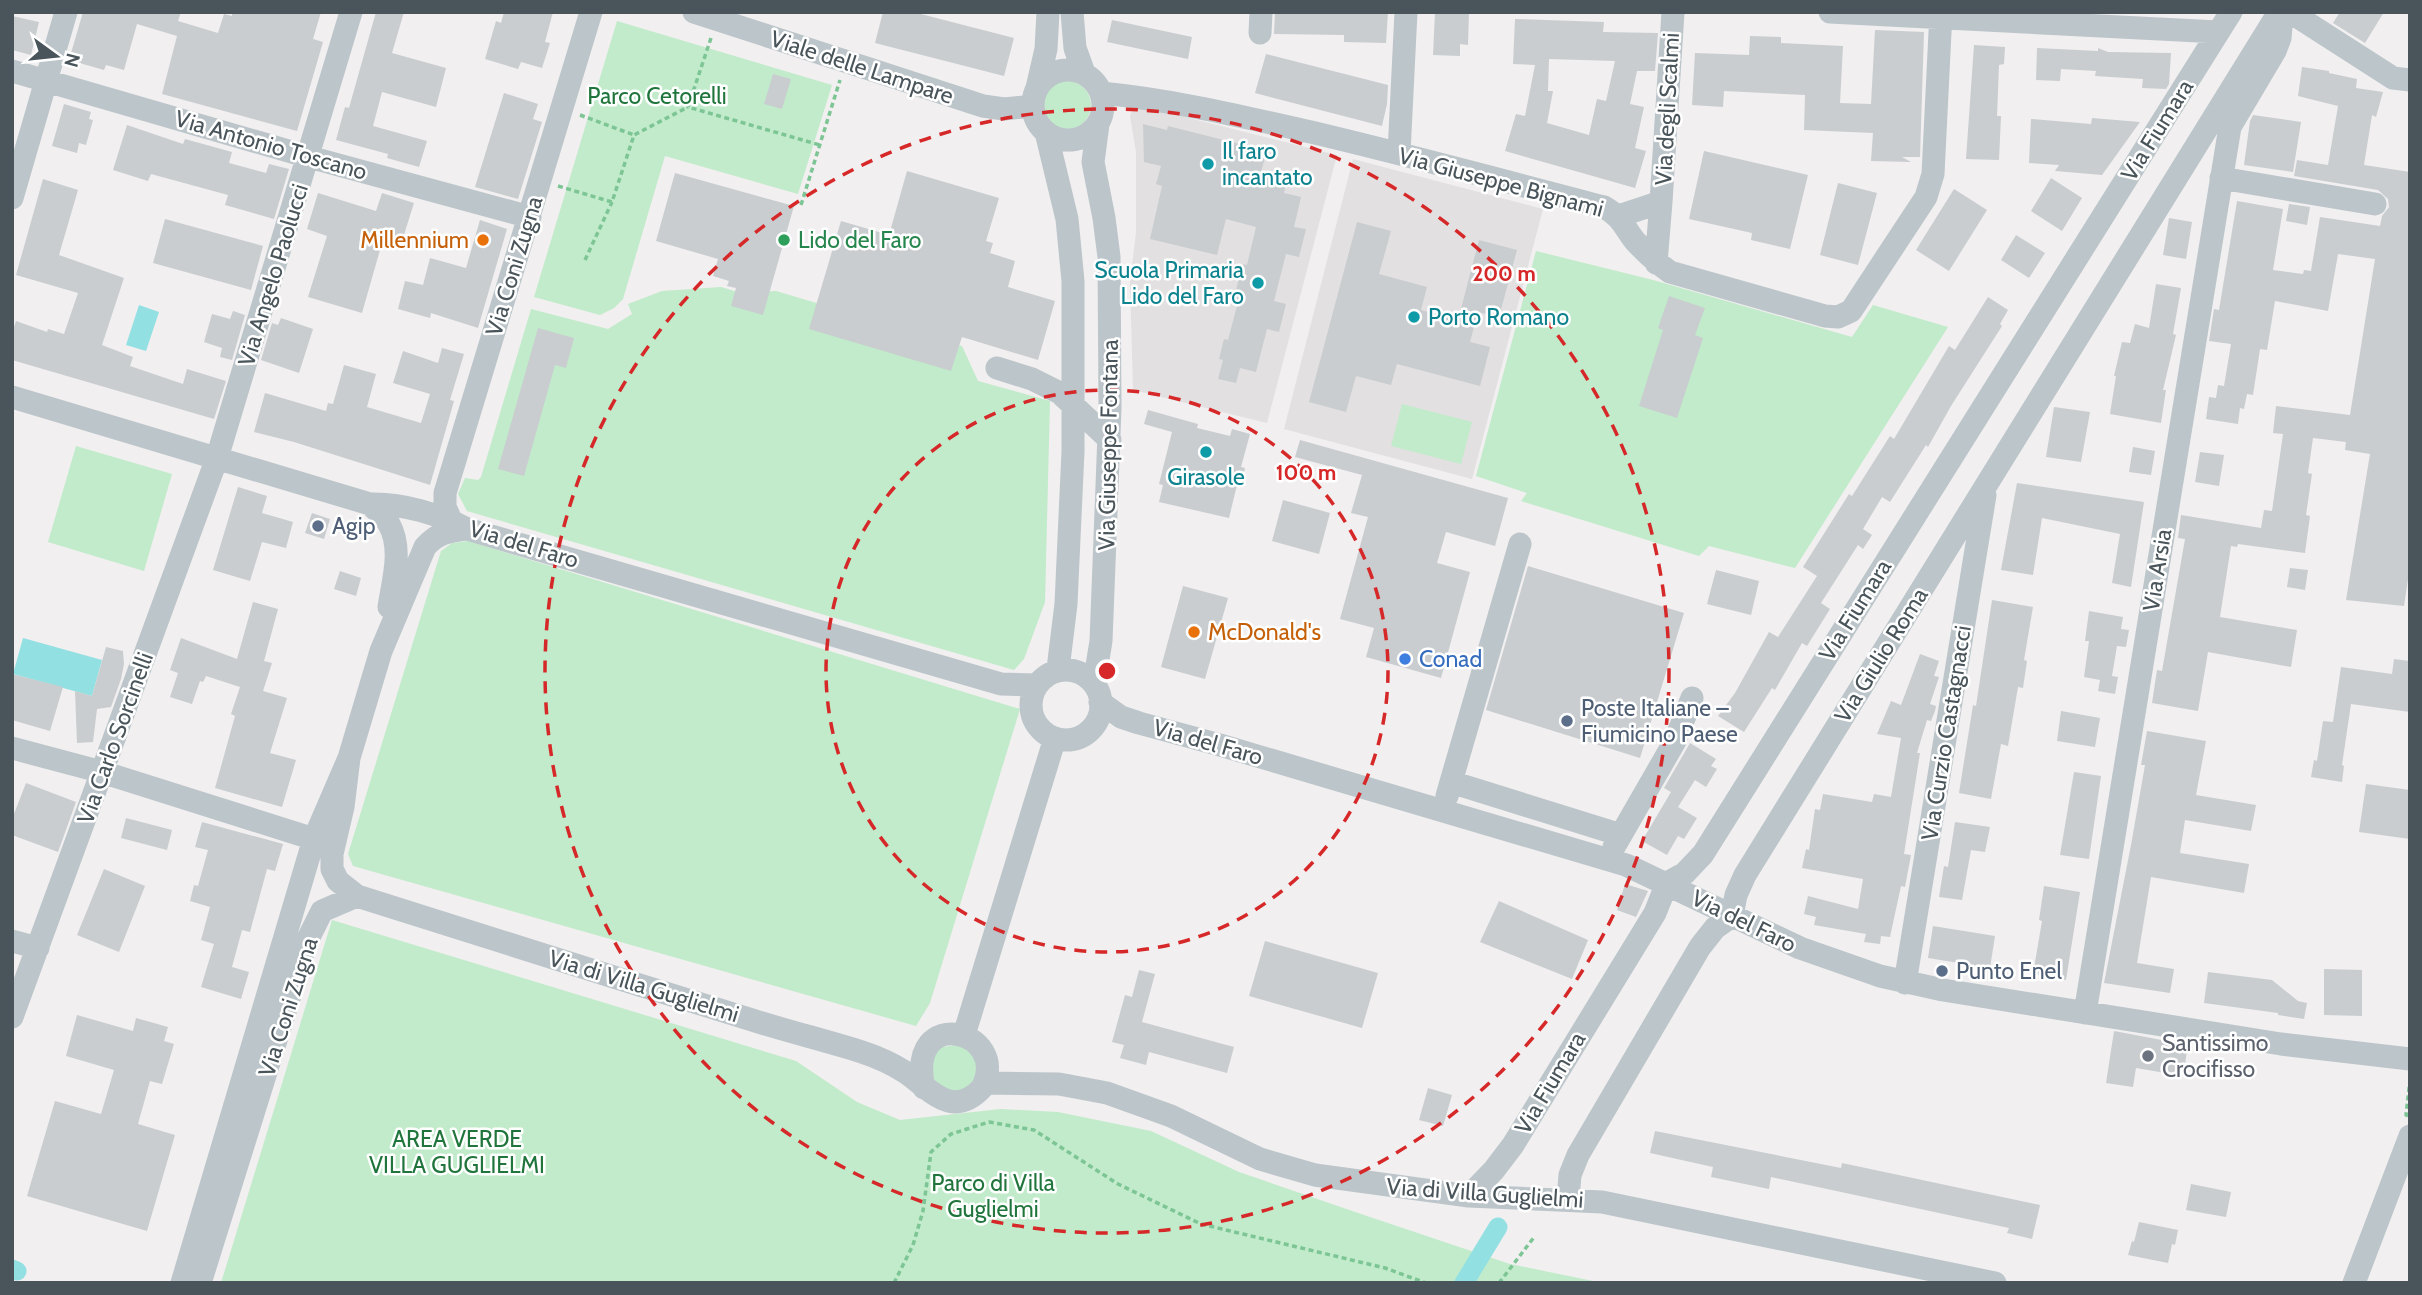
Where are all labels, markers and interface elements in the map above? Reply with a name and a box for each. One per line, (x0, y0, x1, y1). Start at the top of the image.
north arrow (21, 21, 91, 91)
street label: Viale delle Lampare (767, 24, 957, 110)
street label: Via degli Scalmi (1649, 32, 1685, 186)
text: N (59, 51, 85, 70)
street label: Via Fiumara (2115, 74, 2199, 186)
park label: Parco Cetorelli (587, 82, 727, 110)
street label: Via Antonio Toscano (172, 104, 370, 186)
place label: Il faro incantato (1222, 137, 1313, 191)
street label: Via Giuseppe Bignami (1395, 141, 1607, 223)
marker: Il faro incantato (1200, 156, 1216, 172)
street label: Via Angelo Paolucci (232, 180, 314, 370)
street label: Via Coni Zugna (479, 193, 549, 339)
place label: Millennium (360, 226, 469, 254)
place label: Lido del Faro (798, 226, 922, 254)
marker: Millennium (475, 232, 491, 248)
marker: Lido del Faro (776, 232, 792, 248)
place label: Scuola Primaria Lido del Faro (1094, 256, 1244, 310)
text: 200 m (1472, 261, 1536, 286)
marker: Scuola Primaria Lido del Faro (1250, 275, 1266, 291)
place label: Porto Romano (1428, 303, 1569, 331)
marker: Porto Romano (1406, 309, 1422, 325)
street label: Via Giuseppe Fontana (1092, 339, 1124, 551)
marker: Girasole (1198, 444, 1214, 460)
text: 100 m (1276, 460, 1336, 485)
place label: Girasole (1167, 463, 1245, 491)
place label: Agip (332, 512, 376, 540)
street label: Via del Faro (466, 514, 582, 574)
marker: Agip (310, 518, 326, 534)
street label: Via Arsia (2137, 527, 2177, 613)
street label: Via Fiumara (1813, 554, 1897, 666)
street label: Via Giulio Roma (1828, 582, 1934, 728)
place label: McDonald's (1208, 618, 1321, 646)
marker: McDonald's (1186, 624, 1202, 640)
street label: Via Curzio Castagnacci (1915, 624, 1977, 842)
place label: Conad (1419, 645, 1482, 673)
street label: Via Carlo Sorcinelli (71, 648, 159, 828)
marker: Conad (1397, 651, 1413, 667)
centre of rings (1095, 659, 1119, 683)
place label: Poste Italiane – Fiumicino Paese (1581, 694, 1738, 748)
street label: Via del Faro (1150, 713, 1266, 771)
marker: Poste Italiane – Fiumicino Paese (1559, 713, 1575, 729)
street label: Via del Faro (1687, 884, 1801, 958)
street label: Via Coni Zugna (252, 934, 324, 1080)
street label: Via di Villa Guglielmi (546, 944, 742, 1028)
place label: Punto Enel (1956, 957, 2062, 985)
marker: Punto Enel (1934, 963, 1950, 979)
street label: Via Fiumara (1509, 1027, 1591, 1139)
place label: Santissimo Crocifisso (2162, 1029, 2269, 1083)
marker: Santissimo Crocifisso (2140, 1048, 2156, 1064)
park label: AREA VERDE VILLA GUGLIELMI (369, 1125, 545, 1179)
park label: Parco di Villa Guglielmi (931, 1169, 1055, 1223)
street label: Via di Villa Guglielmi (1386, 1172, 1584, 1214)

